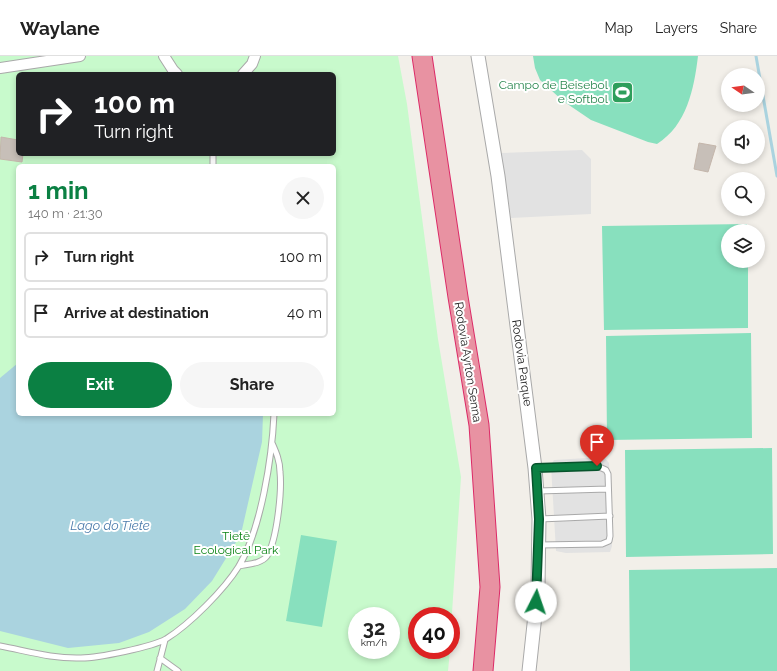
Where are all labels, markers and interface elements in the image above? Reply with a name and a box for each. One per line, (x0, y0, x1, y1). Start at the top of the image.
text: Waylane (20, 17, 100, 39)
text: Map (605, 20, 633, 36)
text: Layers (655, 20, 698, 36)
text: Share (720, 20, 757, 36)
north arrow (721, 68, 765, 112)
map controls (721, 68, 765, 268)
place label: Campo de Beisebol e Softbol (499, 78, 609, 106)
sports icon: Campo de Beisebol e Softbol (610, 79, 636, 105)
text: 100 m (94, 87, 175, 120)
icon: right (28, 88, 80, 140)
button: sound (721, 120, 765, 164)
text: Turn right (94, 121, 173, 142)
button: search (721, 172, 765, 216)
text: 1 min (28, 176, 89, 205)
button: close (282, 177, 324, 219)
text: 140 m · 21:30 (28, 206, 103, 221)
button: layers (721, 224, 765, 268)
icon: right (30, 246, 52, 268)
text: Turn right (64, 248, 134, 266)
text: 100 m (280, 248, 322, 266)
street label: Rodovia Ayrton Senna (452, 301, 484, 423)
icon: arrive (30, 302, 52, 324)
text: Arrive at destination (64, 304, 209, 322)
text: 40 m (287, 304, 322, 322)
street label: Rodovia Parque (509, 319, 535, 407)
button: Exit (28, 362, 172, 408)
button: Share (180, 362, 324, 408)
pin (580, 425, 614, 466)
icon: arrive (586, 431, 608, 453)
water label: Lago do Tiete (70, 518, 150, 533)
park label: Tietê Ecological Park (194, 529, 279, 557)
position arrow (515, 581, 557, 623)
speed limit sign: 40 (408, 607, 460, 659)
text: 32 (363, 616, 385, 640)
text: km/h (361, 637, 387, 648)

